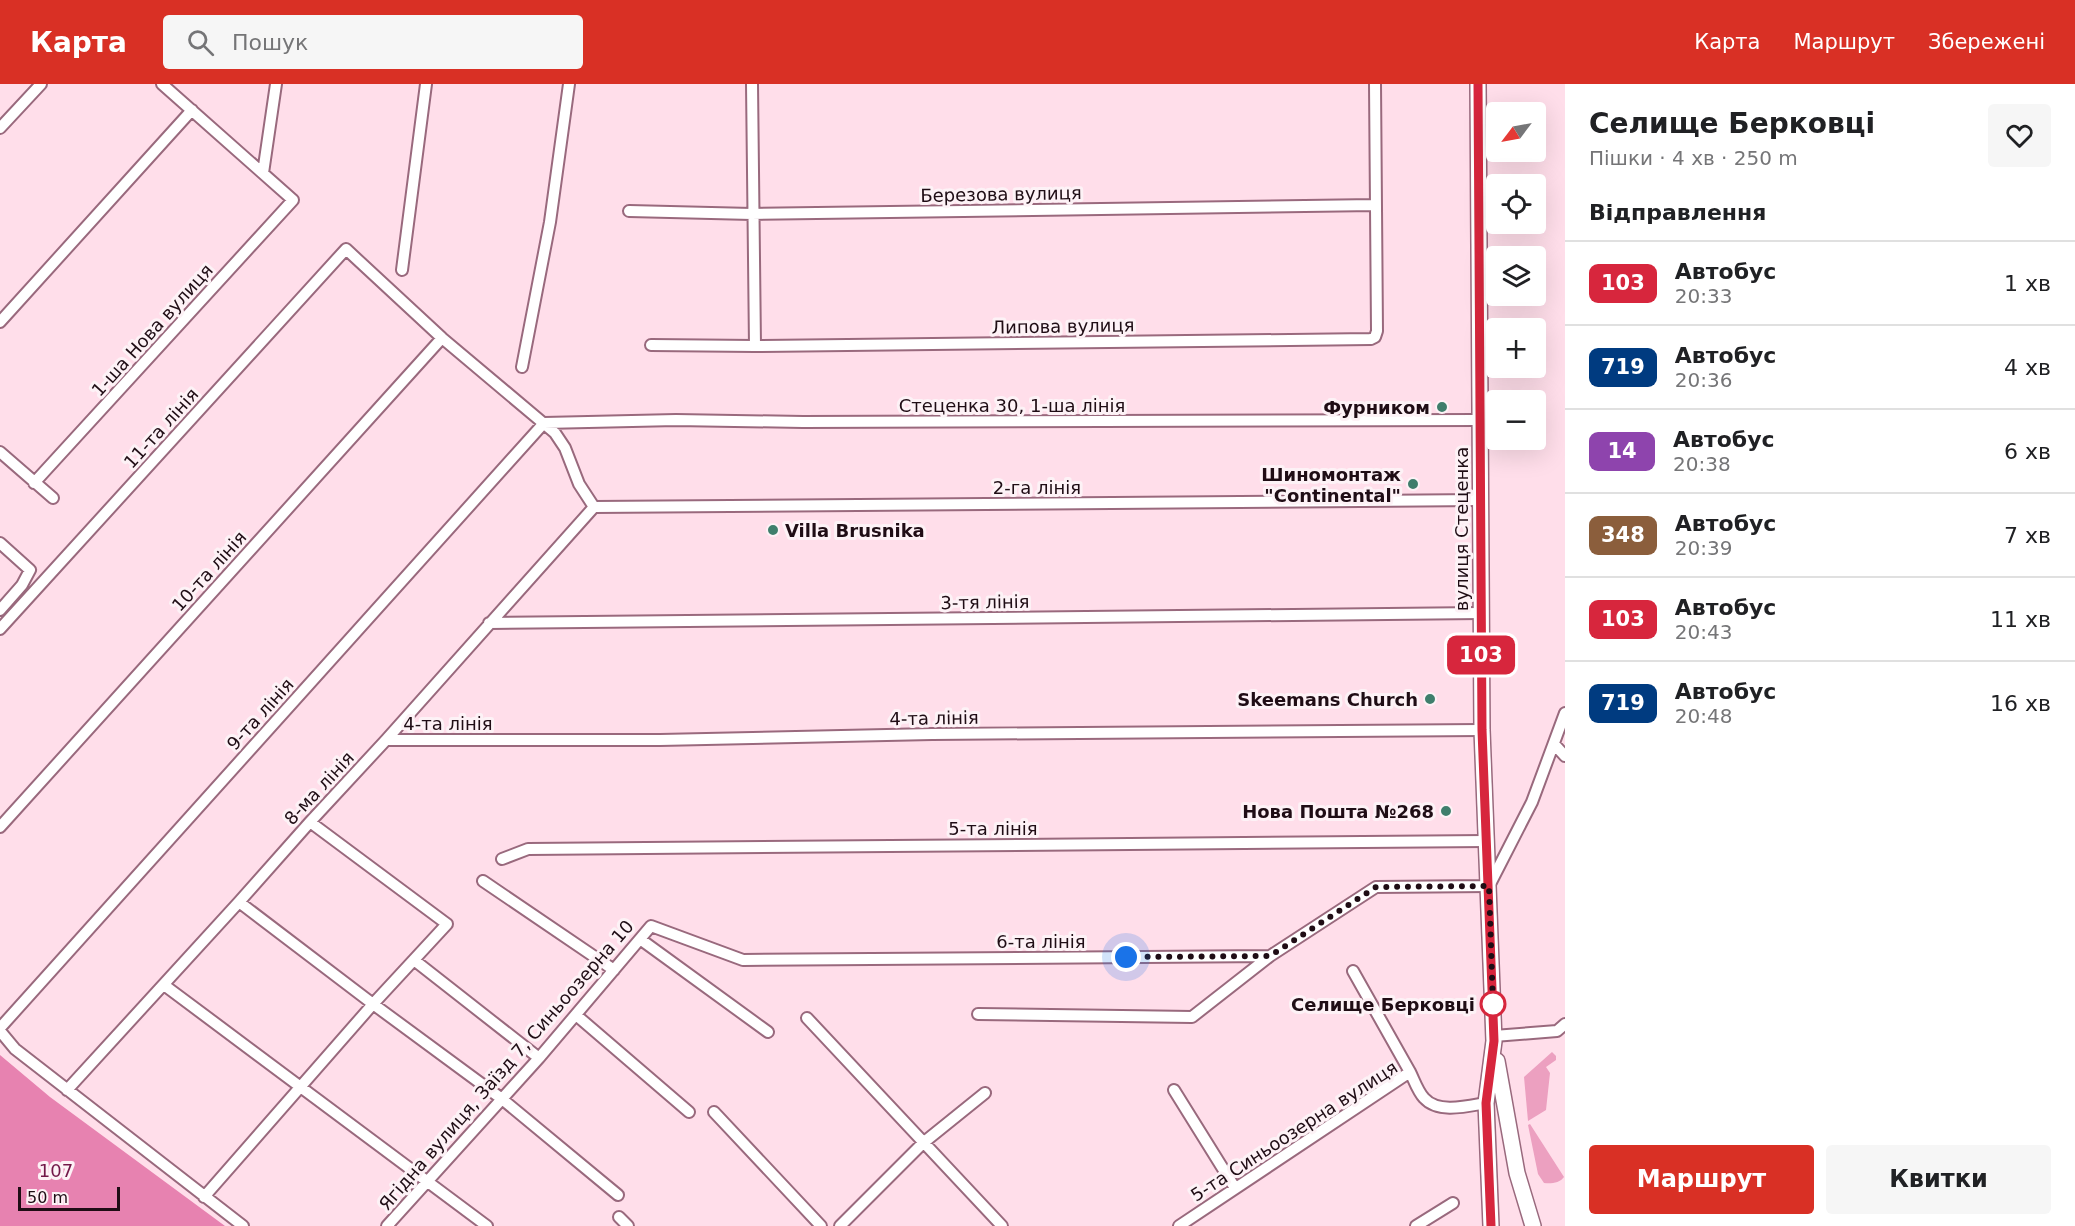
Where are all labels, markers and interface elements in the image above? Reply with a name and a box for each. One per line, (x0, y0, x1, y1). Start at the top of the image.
search box (163, 15, 583, 69)
text: Карта (30, 26, 127, 59)
icon: search (184, 26, 217, 59)
text: Пошук (232, 30, 308, 55)
text: Карта (1694, 30, 1760, 54)
text: Маршрут (1793, 30, 1895, 54)
text: Збережені (1928, 30, 2045, 54)
north arrow (1486, 102, 1546, 162)
map controls (1486, 102, 1546, 450)
button: heart (1988, 104, 2051, 167)
text: Селище Берковці (1589, 107, 1875, 140)
text: Пішки · 4 хв · 250 m (1589, 146, 1798, 170)
button: locate (1486, 174, 1546, 234)
street label: Березова вулиця (920, 182, 1082, 206)
text: Відправлення (1589, 200, 1766, 225)
button: layers (1486, 246, 1546, 306)
text: Автобус (1675, 259, 1776, 284)
street label: 1-ша Нова вулиця (87, 260, 217, 400)
text: 103 (1601, 271, 1645, 295)
text: 1 хв (2004, 271, 2051, 296)
text: 20:33 (1675, 284, 1732, 308)
street label: Липова вулиця (991, 314, 1135, 338)
button: + (1486, 318, 1546, 378)
text: Автобус (1675, 343, 1776, 368)
text: 719 (1601, 355, 1645, 379)
text: 4 хв (2004, 355, 2051, 380)
text: 20:36 (1675, 368, 1732, 392)
street label: 11-та лінія (119, 384, 203, 472)
button: − (1486, 390, 1546, 450)
street label: Стеценка 30, 1-ша лінія (899, 395, 1125, 416)
place label: Фурником (1323, 397, 1430, 418)
marker: Фурником (1435, 400, 1449, 414)
text: Автобус (1673, 427, 1775, 452)
text: 14 (1607, 439, 1637, 463)
text: 6 хв (2004, 439, 2051, 464)
street label: вулиця Стеценка (1451, 447, 1472, 611)
text: 20:38 (1673, 452, 1731, 476)
place label: Шиномонтаж "Continental" (1261, 464, 1401, 506)
street label: 2-га лінія (993, 477, 1081, 498)
marker: Шиномонтаж "Continental" (1406, 477, 1420, 491)
text: Автобус (1675, 511, 1776, 536)
place label: Villa Brusnika (785, 520, 925, 541)
marker: Villa Brusnika (766, 523, 780, 537)
text: 348 (1601, 523, 1645, 547)
text: 7 хв (2004, 523, 2051, 548)
street label: 10-та лінія (167, 527, 251, 615)
text: 20:39 (1675, 536, 1732, 560)
street label: 3-тя лінія (940, 591, 1030, 613)
text: Автобус (1675, 595, 1776, 620)
text: 103 (1601, 607, 1645, 631)
text: 11 хв (1990, 607, 2051, 632)
text: 20:43 (1675, 620, 1732, 644)
line badge: 103 (1446, 636, 1516, 674)
text: 103 (1459, 643, 1503, 667)
street label: 9-та лінія (222, 674, 298, 754)
text: Автобус (1675, 679, 1776, 704)
place label: Skeemans Church (1237, 689, 1418, 710)
text: 719 (1601, 691, 1645, 715)
text: 16 хв (1990, 691, 2051, 716)
marker: Skeemans Church (1423, 692, 1437, 706)
text: 20:48 (1675, 704, 1732, 728)
street label: 4-та лінія (889, 707, 979, 729)
street label: 4-та лінія (403, 713, 493, 734)
street label: 8-ма лінія (280, 747, 358, 829)
place label: Нова Пошта №268 (1242, 801, 1434, 822)
marker: Нова Пошта №268 (1439, 804, 1453, 818)
street label: 5-та лінія (948, 818, 1038, 839)
street label: Ягідна вулиця, Заїзд 7, Синьоозерна 10 (374, 916, 638, 1214)
street label: 6-та лінія (996, 931, 1086, 952)
your location (1111, 942, 1141, 972)
marker: Селище Берковці (1480, 991, 1506, 1017)
place label: Селище Берковці (1291, 994, 1475, 1015)
street label: 5-та Синьоозерна вулиця (1187, 1056, 1401, 1206)
button: Маршрут (1589, 1145, 1814, 1214)
button: Квитки (1826, 1145, 2051, 1214)
park label: 107 (39, 1160, 73, 1181)
scale bar (18, 1184, 120, 1212)
text: 50 m (27, 1188, 68, 1207)

